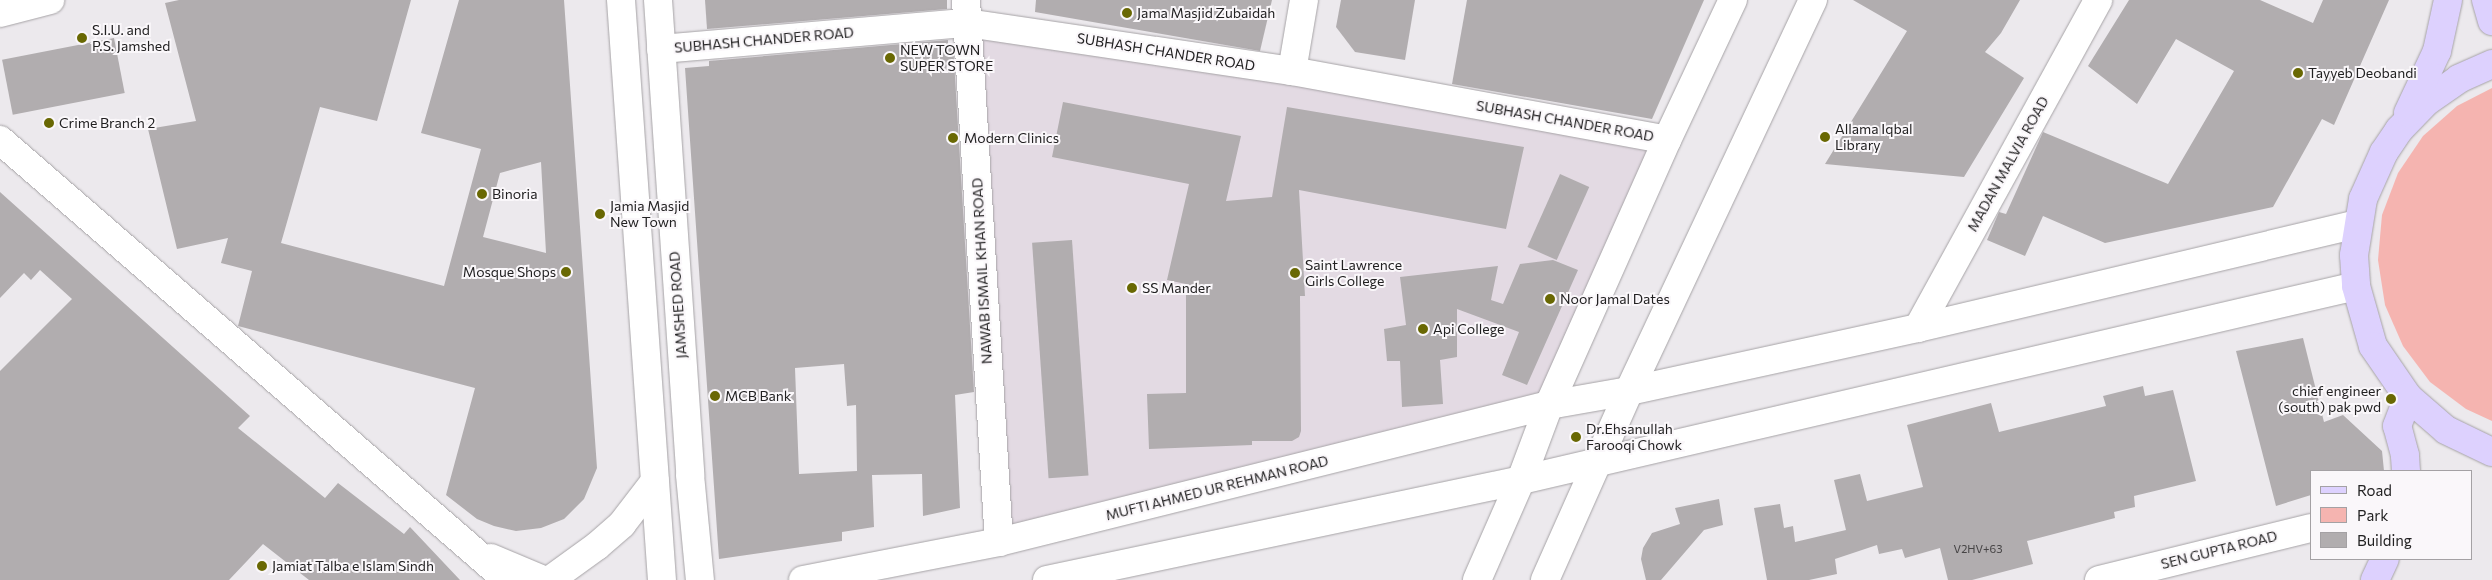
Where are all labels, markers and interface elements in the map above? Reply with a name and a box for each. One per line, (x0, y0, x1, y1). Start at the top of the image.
place label: Jama Masjid Zubaidah (1137, 5, 1275, 21)
marker: Jama Masjid Zubaidah (1121, 7, 1133, 19)
place label: S.I.U. and P.S. Jamshed (92, 22, 170, 54)
street label: SUBHASH CHANDER ROAD (674, 24, 854, 56)
street label: SUBHASH CHANDER ROAD (1076, 30, 1256, 74)
marker: S.I.U. and P.S. Jamshed (76, 32, 88, 44)
place label: NEW TOWN SUPER STORE (900, 42, 993, 74)
marker: NEW TOWN SUPER STORE (884, 52, 896, 64)
place label: Tayyeb Deobandi (2308, 65, 2417, 81)
marker: Tayyeb Deobandi (2292, 67, 2304, 79)
street label: MADAN MALVIA ROAD (1964, 94, 2052, 234)
street label: SUBHASH CHANDER ROAD (1475, 97, 1655, 145)
place label: Crime Branch 2 (59, 115, 155, 131)
marker: Crime Branch 2 (43, 117, 55, 129)
place label: Allama Iqbal Library (1835, 121, 1913, 154)
place label: Modern Clinics (964, 130, 1059, 146)
marker: Modern Clinics (946, 131, 960, 145)
marker: Allama Iqbal Library (1819, 131, 1831, 143)
street label: NAWAB ISMAIL KHAN ROAD (969, 177, 995, 365)
place label: Binoria (492, 186, 538, 202)
marker: Binoria (476, 188, 488, 200)
place label: Jamia Masjid New Town (610, 198, 689, 230)
marker: Jamia Masjid New Town (594, 208, 606, 220)
street label: JAMSHED ROAD (666, 251, 690, 359)
place label: Saint Lawrence Girls College (1305, 257, 1402, 290)
place label: Mosque Shops (463, 264, 556, 280)
marker: Mosque Shops (560, 266, 572, 278)
marker: Saint Lawrence Girls College (1289, 267, 1301, 279)
place label: SS Mander (1142, 280, 1211, 296)
marker: SS Mander (1126, 282, 1138, 294)
place label: Noor Jamal Dates (1560, 291, 1670, 307)
marker: Noor Jamal Dates (1544, 293, 1556, 305)
place label: Api College (1433, 321, 1505, 337)
marker: Api College (1417, 323, 1429, 335)
place label: chief engineer (south) pak pwd (2278, 383, 2381, 416)
place label: MCB Bank (725, 388, 791, 404)
marker: MCB Bank (709, 390, 721, 402)
marker: chief engineer (south) pak pwd (2385, 393, 2397, 405)
place label: Dr.Ehsanullah Farooqi Chowk (1586, 421, 1682, 454)
marker: Dr.Ehsanullah Farooqi Chowk (1570, 431, 1582, 443)
street label: MUFTI AHMED UR REHMAN ROAD (1104, 452, 1330, 524)
legend (2310, 470, 2472, 560)
text: Road (2357, 481, 2392, 499)
text: Park (2357, 506, 2388, 524)
street label: SEN GUPTA ROAD (2159, 527, 2279, 573)
text: Building (2357, 531, 2412, 549)
house number: V2HV+63 (1954, 542, 2002, 556)
place label: Jamiat Talba e Islam Sindh (272, 558, 434, 574)
marker: Jamiat Talba e Islam Sindh (256, 560, 268, 572)

